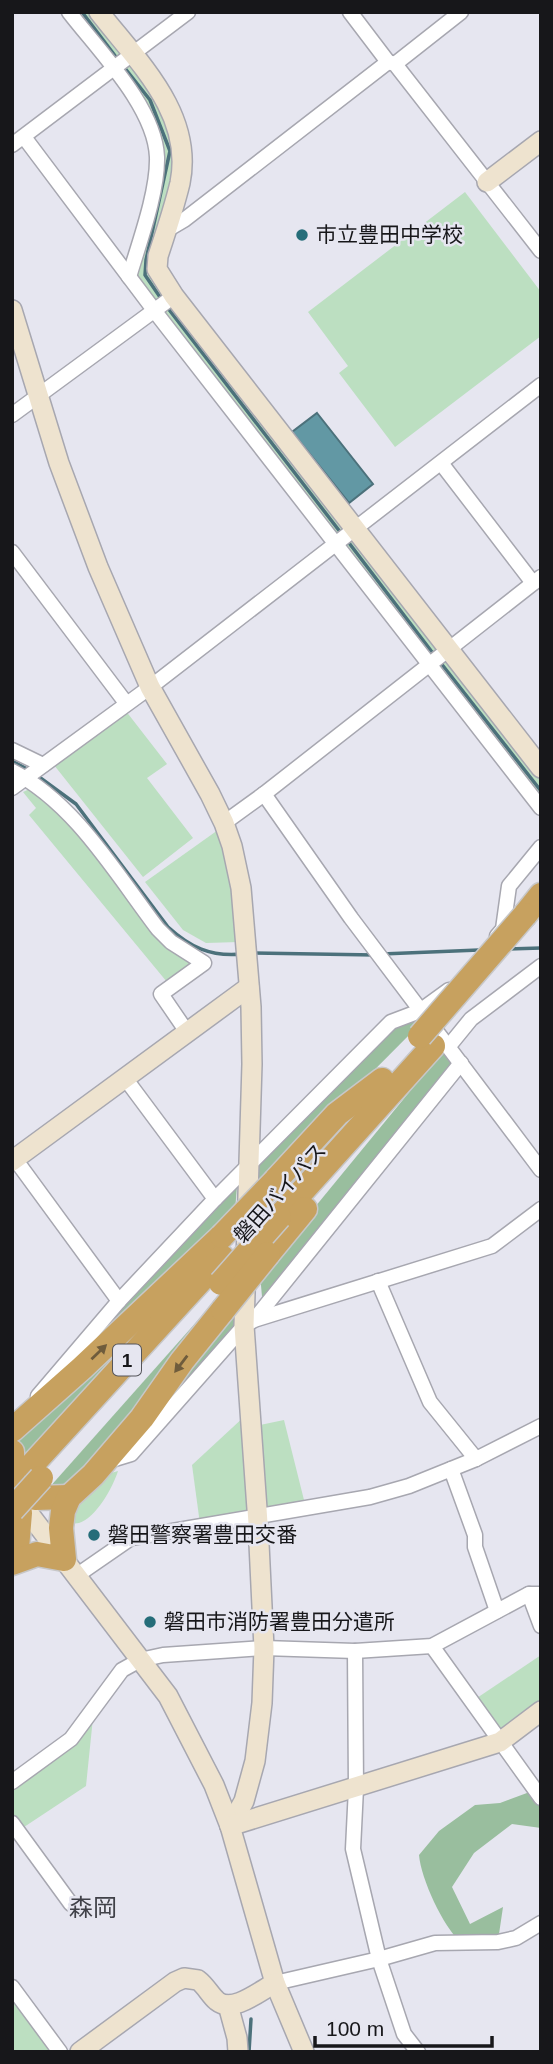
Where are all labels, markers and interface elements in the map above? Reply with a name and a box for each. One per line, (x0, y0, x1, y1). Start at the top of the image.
place label: 市立豊田中学校 (316, 223, 463, 246)
marker: 市立豊田中学校 (294, 227, 310, 243)
street label: 磐田バイパス (229, 1138, 330, 1247)
one-way arrow (90, 1344, 107, 1360)
road number: 1 (113, 1344, 141, 1376)
one-way arrow (174, 1354, 188, 1373)
place label: 磐田警察署豊田交番 (108, 1523, 297, 1546)
marker: 磐田警察署豊田交番 (86, 1527, 102, 1543)
place label: 磐田市消防署豊田分遣所 (164, 1610, 395, 1633)
marker: 磐田市消防署豊田分遣所 (142, 1614, 158, 1630)
district label: 森岡 (69, 1894, 117, 1921)
scale bar (315, 2004, 492, 2048)
text: 100 m (326, 2017, 384, 2040)

